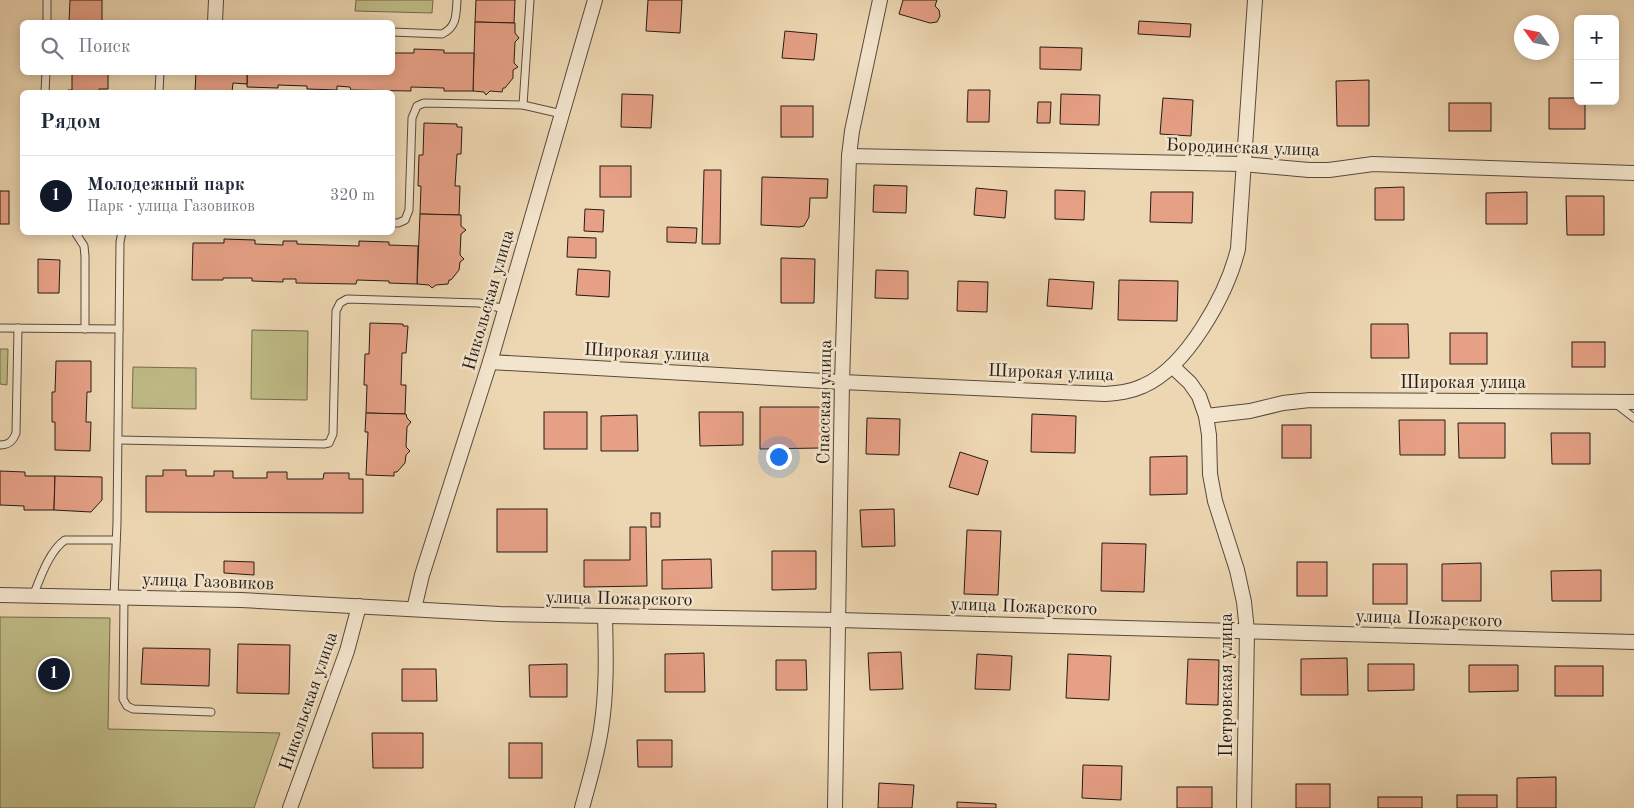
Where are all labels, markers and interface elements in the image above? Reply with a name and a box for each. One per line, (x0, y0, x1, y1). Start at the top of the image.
north arrow (1514, 15, 1559, 60)
map controls (1574, 15, 1619, 105)
button: + (1574, 15, 1619, 60)
search box (20, 20, 395, 75)
icon: search (38, 34, 66, 62)
text: Поиск (78, 38, 130, 57)
button: − (1574, 60, 1619, 105)
text: Рядом (40, 112, 101, 133)
street label: Бородинская улица (1166, 136, 1320, 160)
text: Молодежный парк (87, 176, 245, 195)
text: 1 (51, 188, 61, 204)
text: 320 m (330, 188, 375, 204)
text: Парк · улица Газовиков (87, 199, 255, 215)
street label: Никольская улица (460, 228, 518, 373)
street label: Спасская улица (815, 339, 835, 465)
street label: Широкая улица (583, 341, 711, 365)
street label: Широкая улица (988, 362, 1114, 384)
street label: Широкая улица (1400, 374, 1526, 392)
your location (766, 444, 792, 470)
street label: улица Газовиков (142, 571, 274, 593)
street label: улица Пожарского (545, 589, 693, 609)
street label: улица Пожарского (950, 595, 1098, 619)
street label: улица Пожарского (1355, 607, 1503, 631)
street label: Петровская улица (1218, 613, 1236, 757)
street label: Никольская улица (277, 630, 341, 773)
pin: 1 (38, 655, 70, 693)

